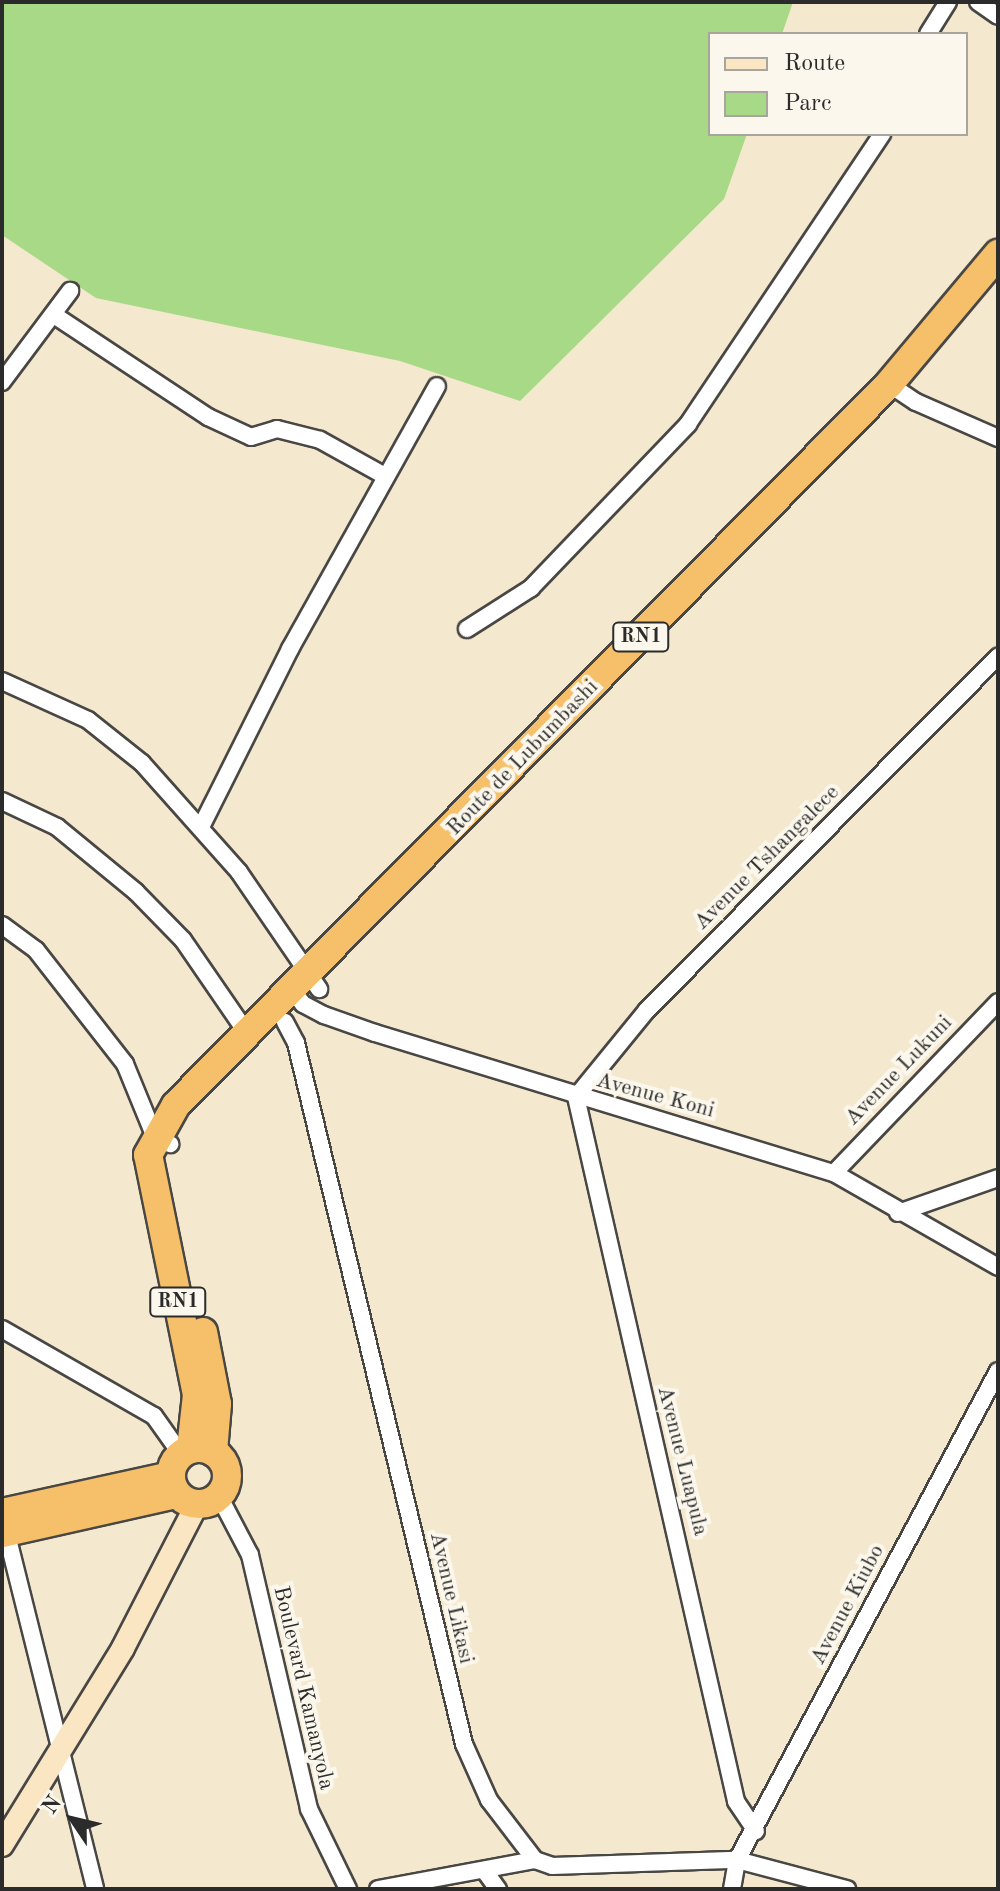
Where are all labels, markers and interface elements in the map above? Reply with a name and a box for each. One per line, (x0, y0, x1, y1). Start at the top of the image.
legend (708, 32, 968, 136)
text: Route (784, 52, 845, 76)
text: Parc (784, 92, 831, 116)
road number: RN1 (611, 621, 671, 653)
street label: Route de Lubumbashi (442, 674, 604, 842)
street label: Avenue Tshangalece (689, 780, 845, 936)
street label: Avenue Lukuni (840, 1010, 958, 1132)
street label: Avenue Koni (593, 1068, 717, 1124)
road number: RN1 (148, 1286, 208, 1318)
street label: Avenue Luapula (651, 1383, 713, 1539)
street label: Avenue Likasi (423, 1530, 479, 1666)
street label: Avenue Kiubo (805, 1540, 891, 1670)
street label: Boulevard Kamanyola (267, 1583, 339, 1793)
north arrow (32, 1779, 112, 1859)
text: N (39, 1792, 66, 1818)

